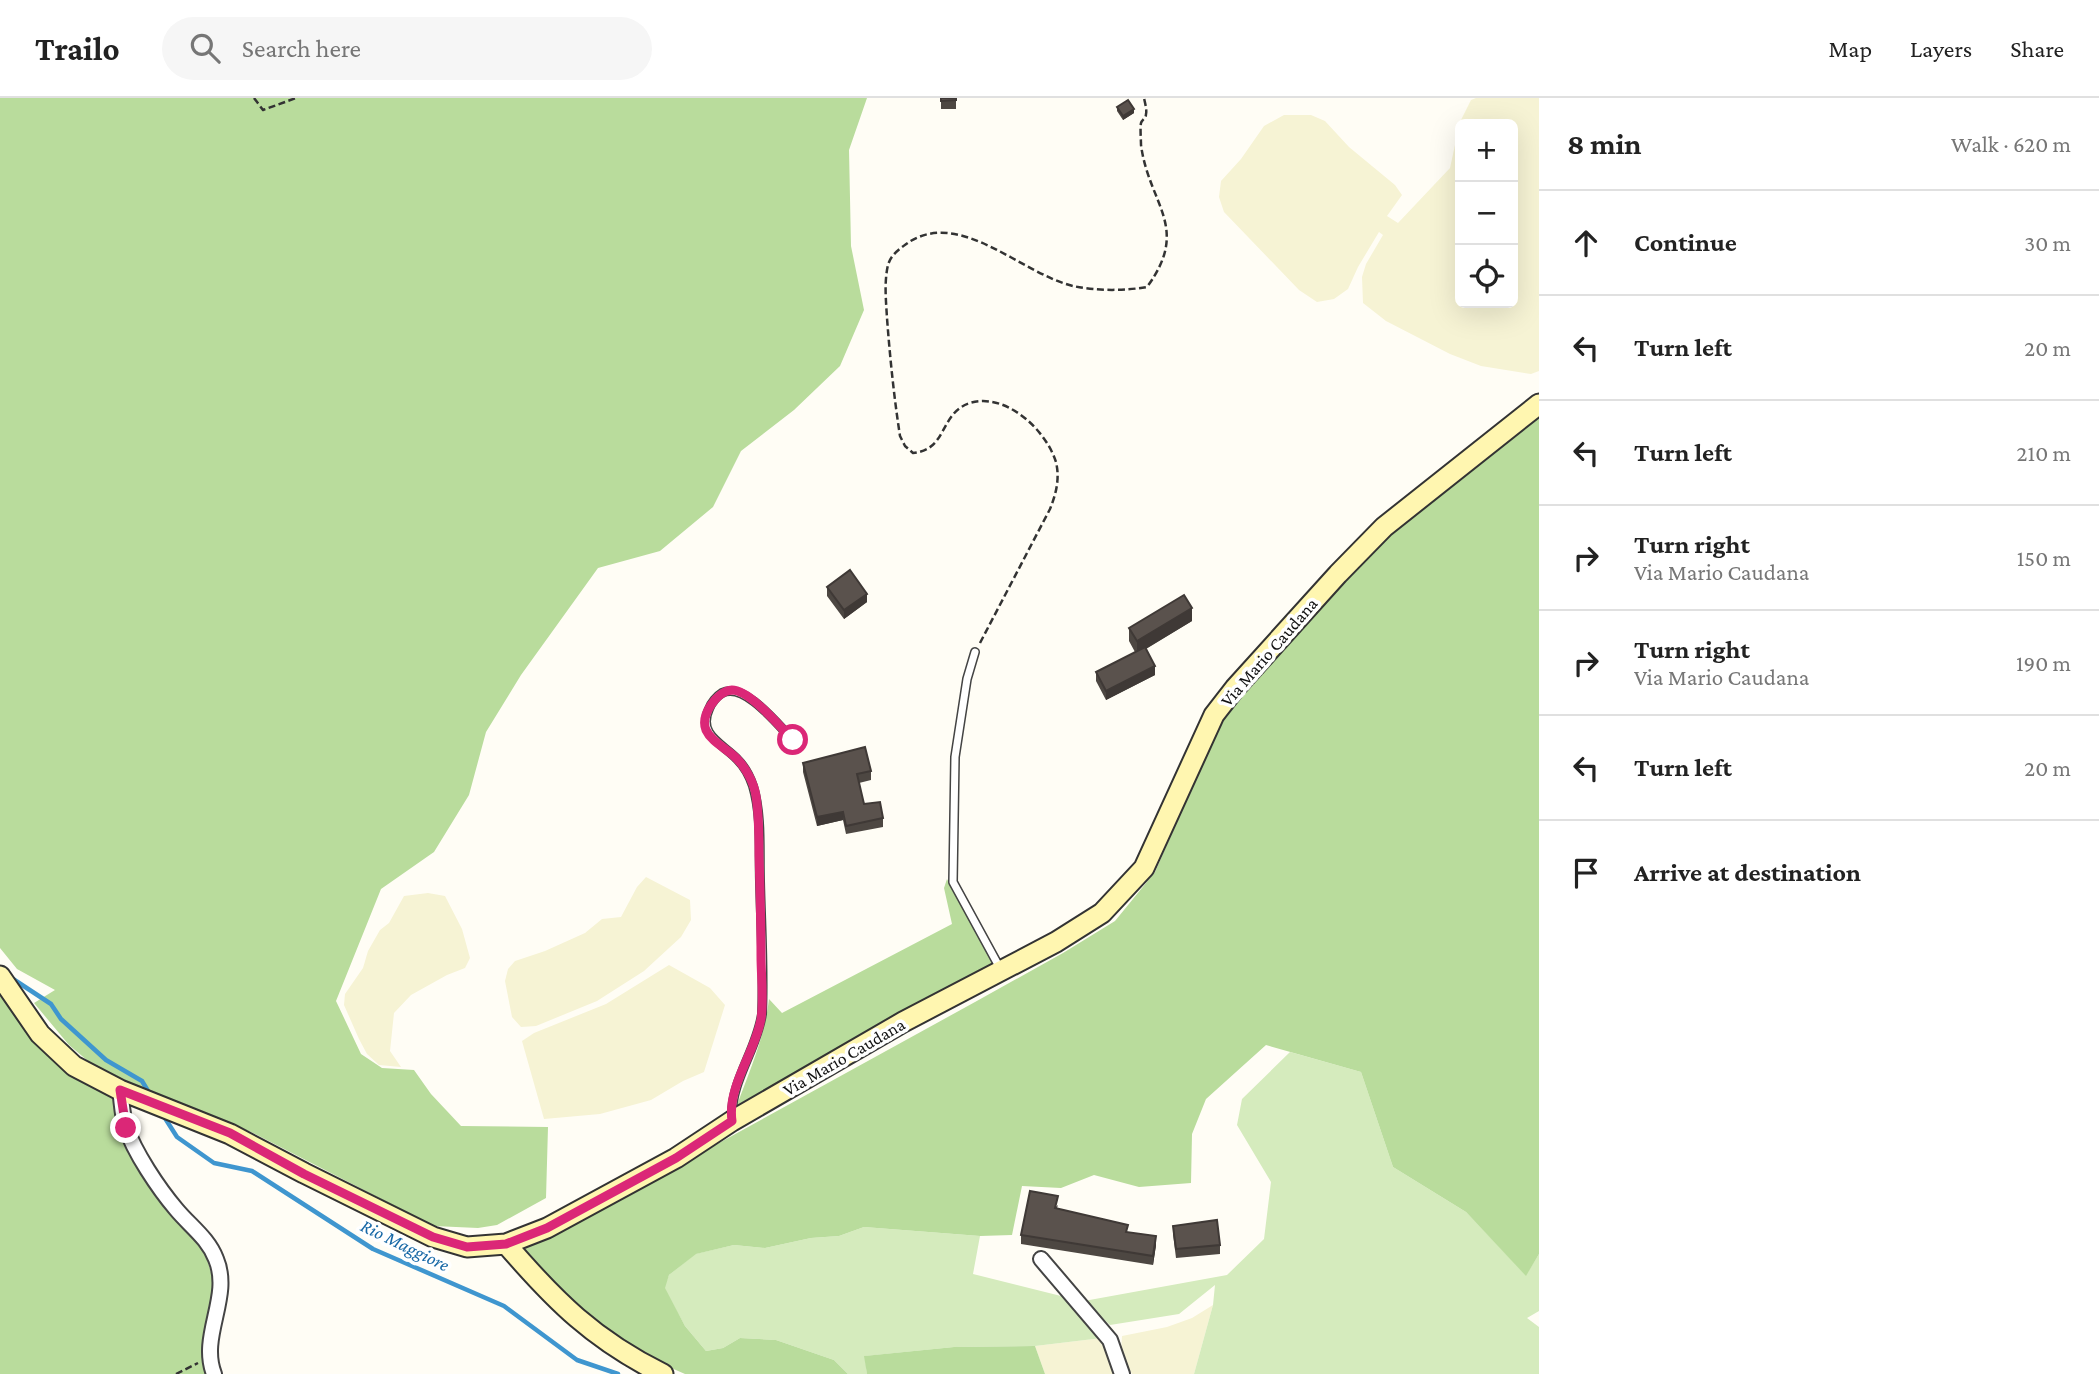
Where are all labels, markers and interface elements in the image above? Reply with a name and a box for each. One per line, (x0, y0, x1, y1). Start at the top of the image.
search box (162, 17, 652, 80)
icon: search (186, 29, 224, 67)
text: Trailo (35, 30, 120, 67)
text: Search here (242, 34, 361, 63)
text: Map (1828, 35, 1872, 62)
text: Layers (1910, 35, 1972, 62)
text: Share (2010, 35, 2064, 62)
map controls (1455, 119, 1518, 308)
button: + (1455, 119, 1518, 182)
text: 8 min (1567, 127, 1642, 160)
text: Walk · 620 m (1951, 131, 2071, 157)
button: − (1455, 182, 1518, 245)
icon: ahead (1567, 224, 1605, 262)
text: Continue (1634, 228, 1737, 257)
text: 30 m (2024, 230, 2071, 256)
button: locate (1455, 245, 1518, 308)
icon: left (1567, 329, 1605, 367)
text: Turn left (1634, 333, 1732, 362)
text: 20 m (2024, 335, 2071, 361)
icon: left (1567, 434, 1605, 472)
text: Turn left (1634, 438, 1732, 467)
text: 210 m (2017, 440, 2071, 466)
text: Turn right (1634, 530, 1750, 559)
icon: right (1567, 539, 1605, 577)
text: 150 m (2017, 545, 2071, 571)
text: Via Mario Caudana (1634, 559, 1809, 585)
street label: Via Mario Caudana (1216, 594, 1322, 710)
text: Turn right (1634, 635, 1750, 664)
icon: right (1567, 644, 1605, 682)
text: 190 m (2016, 650, 2071, 676)
text: Via Mario Caudana (1634, 664, 1809, 690)
route start (777, 724, 808, 755)
icon: left (1567, 749, 1605, 787)
text: Turn left (1634, 753, 1732, 782)
text: 20 m (2024, 755, 2071, 781)
icon: arrive (1567, 854, 1605, 892)
text: Arrive at destination (1634, 858, 1861, 887)
street label: Via Mario Caudana (780, 1014, 908, 1100)
route end (110, 1112, 141, 1143)
water label: Rio Maggiore (357, 1215, 453, 1275)

